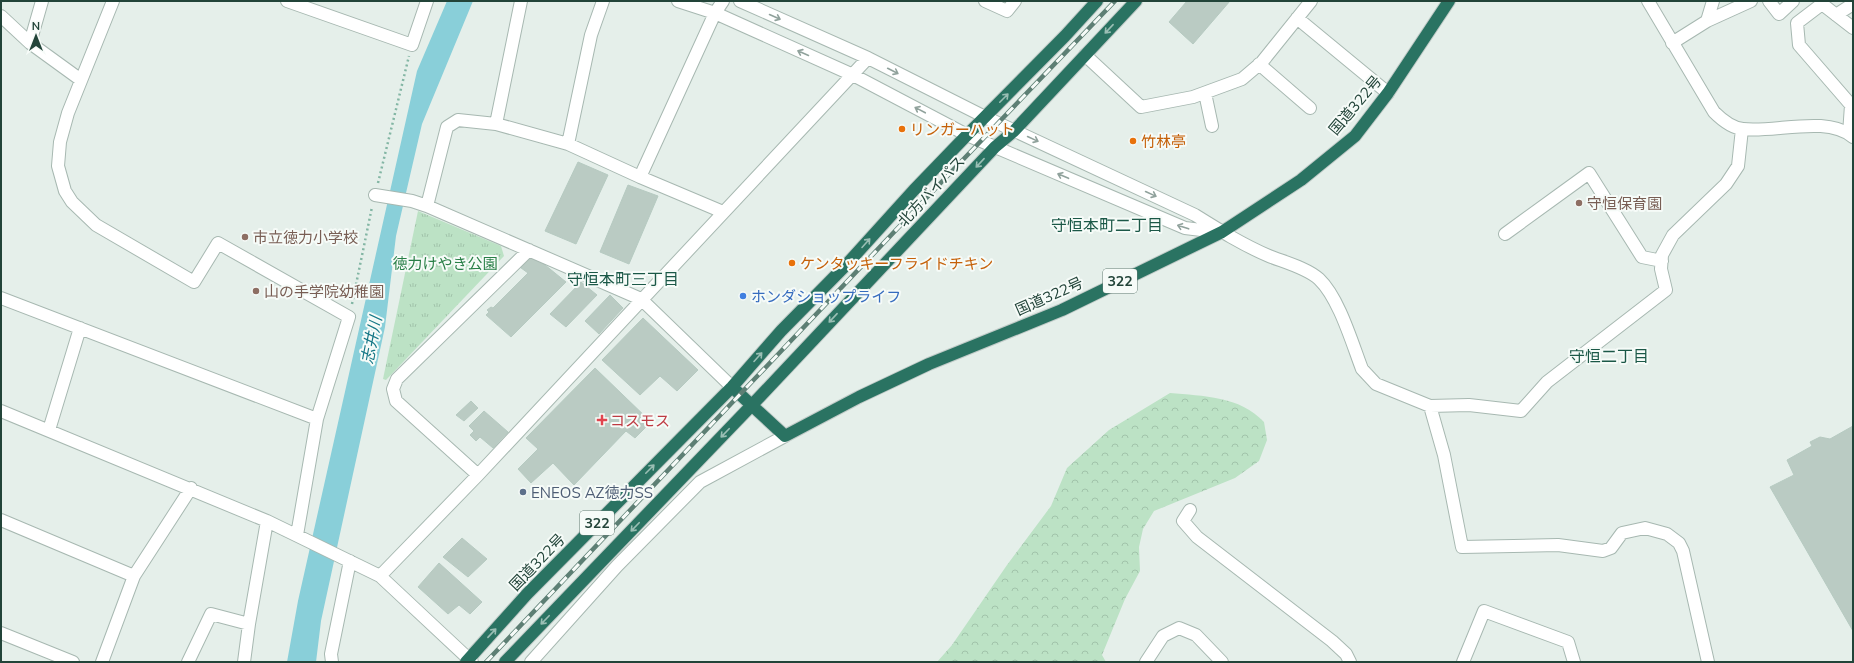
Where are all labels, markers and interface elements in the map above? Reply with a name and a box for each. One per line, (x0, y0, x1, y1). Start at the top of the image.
one-way arrow (769, 14, 781, 21)
north arrow (16, 16, 56, 56)
text: N (32, 19, 40, 33)
one-way arrow (1105, 24, 1114, 34)
one-way arrow (797, 48, 809, 56)
one-way arrow (887, 68, 899, 75)
street label: 国道322号 (1325, 71, 1385, 139)
one-way arrow (999, 93, 1009, 103)
one-way arrow (914, 106, 926, 113)
place label: リンガーハット (910, 120, 1015, 139)
marker: リンガーハット (897, 124, 907, 134)
place label: 竹林亭 (1141, 132, 1186, 151)
one-way arrow (1026, 136, 1038, 144)
marker: 竹林亭 (1128, 136, 1138, 146)
street label: 北方バイパス (893, 152, 969, 230)
one-way arrow (975, 158, 985, 168)
one-way arrow (1058, 172, 1070, 179)
one-way arrow (1144, 191, 1156, 198)
place label: 守恒保育園 (1587, 194, 1662, 213)
marker: 守恒保育園 (1574, 198, 1584, 208)
district label: 守恒本町二丁目 (1051, 215, 1163, 235)
one-way arrow (1177, 223, 1190, 230)
place label: 市立徳力小学校 (253, 228, 358, 247)
marker: 市立徳力小学校 (240, 232, 250, 242)
one-way arrow (862, 238, 871, 248)
park label: 徳力けやき公園 (392, 254, 498, 273)
place label: ケンタッキーフライドチキン (800, 254, 993, 273)
marker: ケンタッキーフライドチキン (787, 258, 797, 268)
district label: 守恒本町三丁目 (567, 269, 679, 289)
road number: 322 (1103, 269, 1137, 293)
street label: 国道322号 (1012, 273, 1086, 319)
place label: 山の手学院幼稚園 (264, 282, 384, 301)
marker: 山の手学院幼稚園 (251, 286, 261, 296)
place label: ホンダショップライフ (751, 287, 901, 306)
marker: ホンダショップライフ (738, 291, 748, 301)
water label: 志井川 (357, 313, 386, 365)
one-way arrow (828, 313, 838, 323)
district label: 守恒二丁目 (1569, 346, 1649, 366)
one-way arrow (753, 352, 762, 363)
place label: コスモス (610, 411, 670, 430)
marker: コスモス (597, 415, 607, 425)
one-way arrow (720, 428, 730, 438)
one-way arrow (645, 464, 655, 474)
place label: ENEOS AZ徳力SS (531, 483, 653, 502)
marker: ENEOS AZ徳力SS (518, 487, 528, 497)
road number: 322 (580, 511, 614, 535)
one-way arrow (630, 522, 640, 532)
street label: 国道322号 (505, 529, 569, 595)
one-way arrow (540, 615, 550, 625)
one-way arrow (487, 628, 496, 638)

